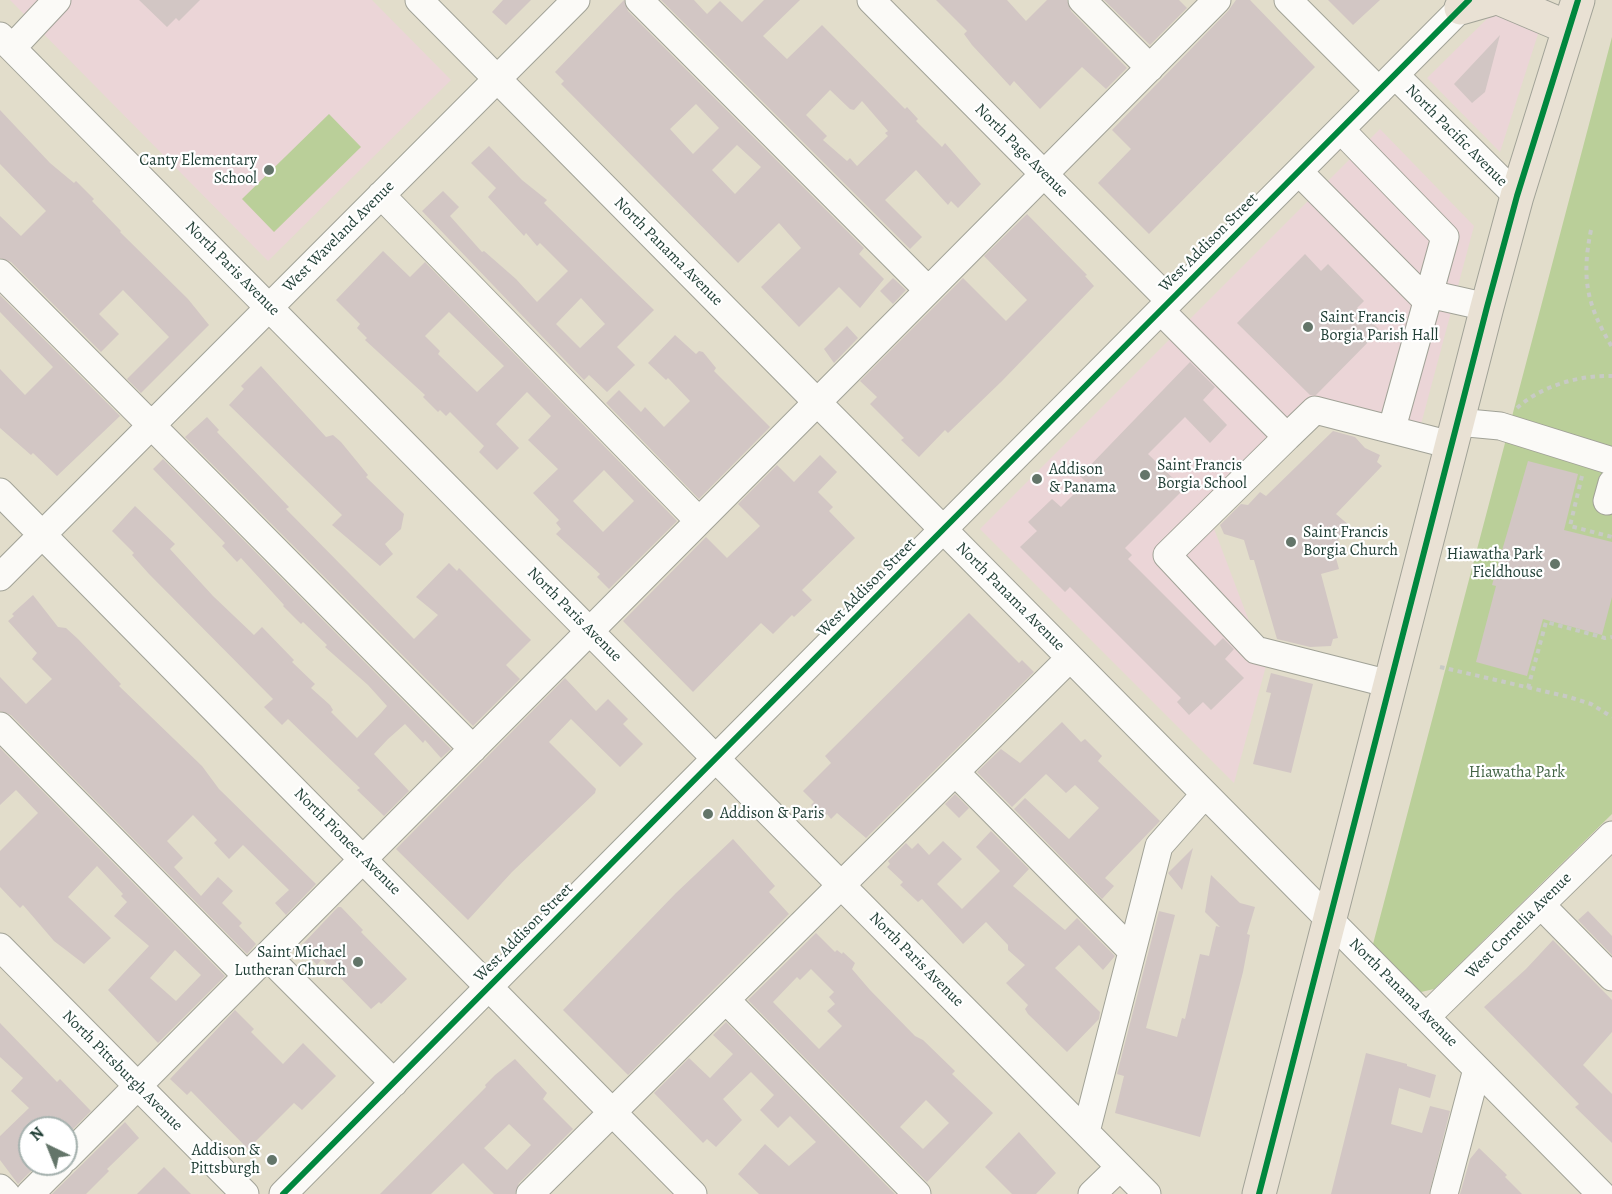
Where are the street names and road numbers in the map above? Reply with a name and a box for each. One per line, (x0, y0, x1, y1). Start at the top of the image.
street label: North Pacific Avenue (1401, 81, 1511, 191)
street label: North Page Avenue (970, 100, 1072, 202)
street label: West Waveland Avenue (279, 177, 399, 297)
street label: West Addison Street (1155, 189, 1263, 297)
street label: North Panama Avenue (610, 194, 726, 310)
street label: North Paris Avenue (181, 218, 283, 320)
street label: West Addison Street (813, 534, 921, 642)
street label: North Panama Avenue (952, 539, 1068, 655)
street label: North Paris Avenue (523, 564, 625, 666)
street label: North Pioneer Avenue (289, 784, 405, 900)
street label: West Cornelia Avenue (1462, 869, 1576, 983)
street label: West Addison Street (470, 879, 578, 987)
street label: North Paris Avenue (865, 909, 967, 1011)
street label: North Panama Avenue (1345, 935, 1461, 1051)
street label: North Pittsburgh Avenue (58, 1007, 186, 1135)

